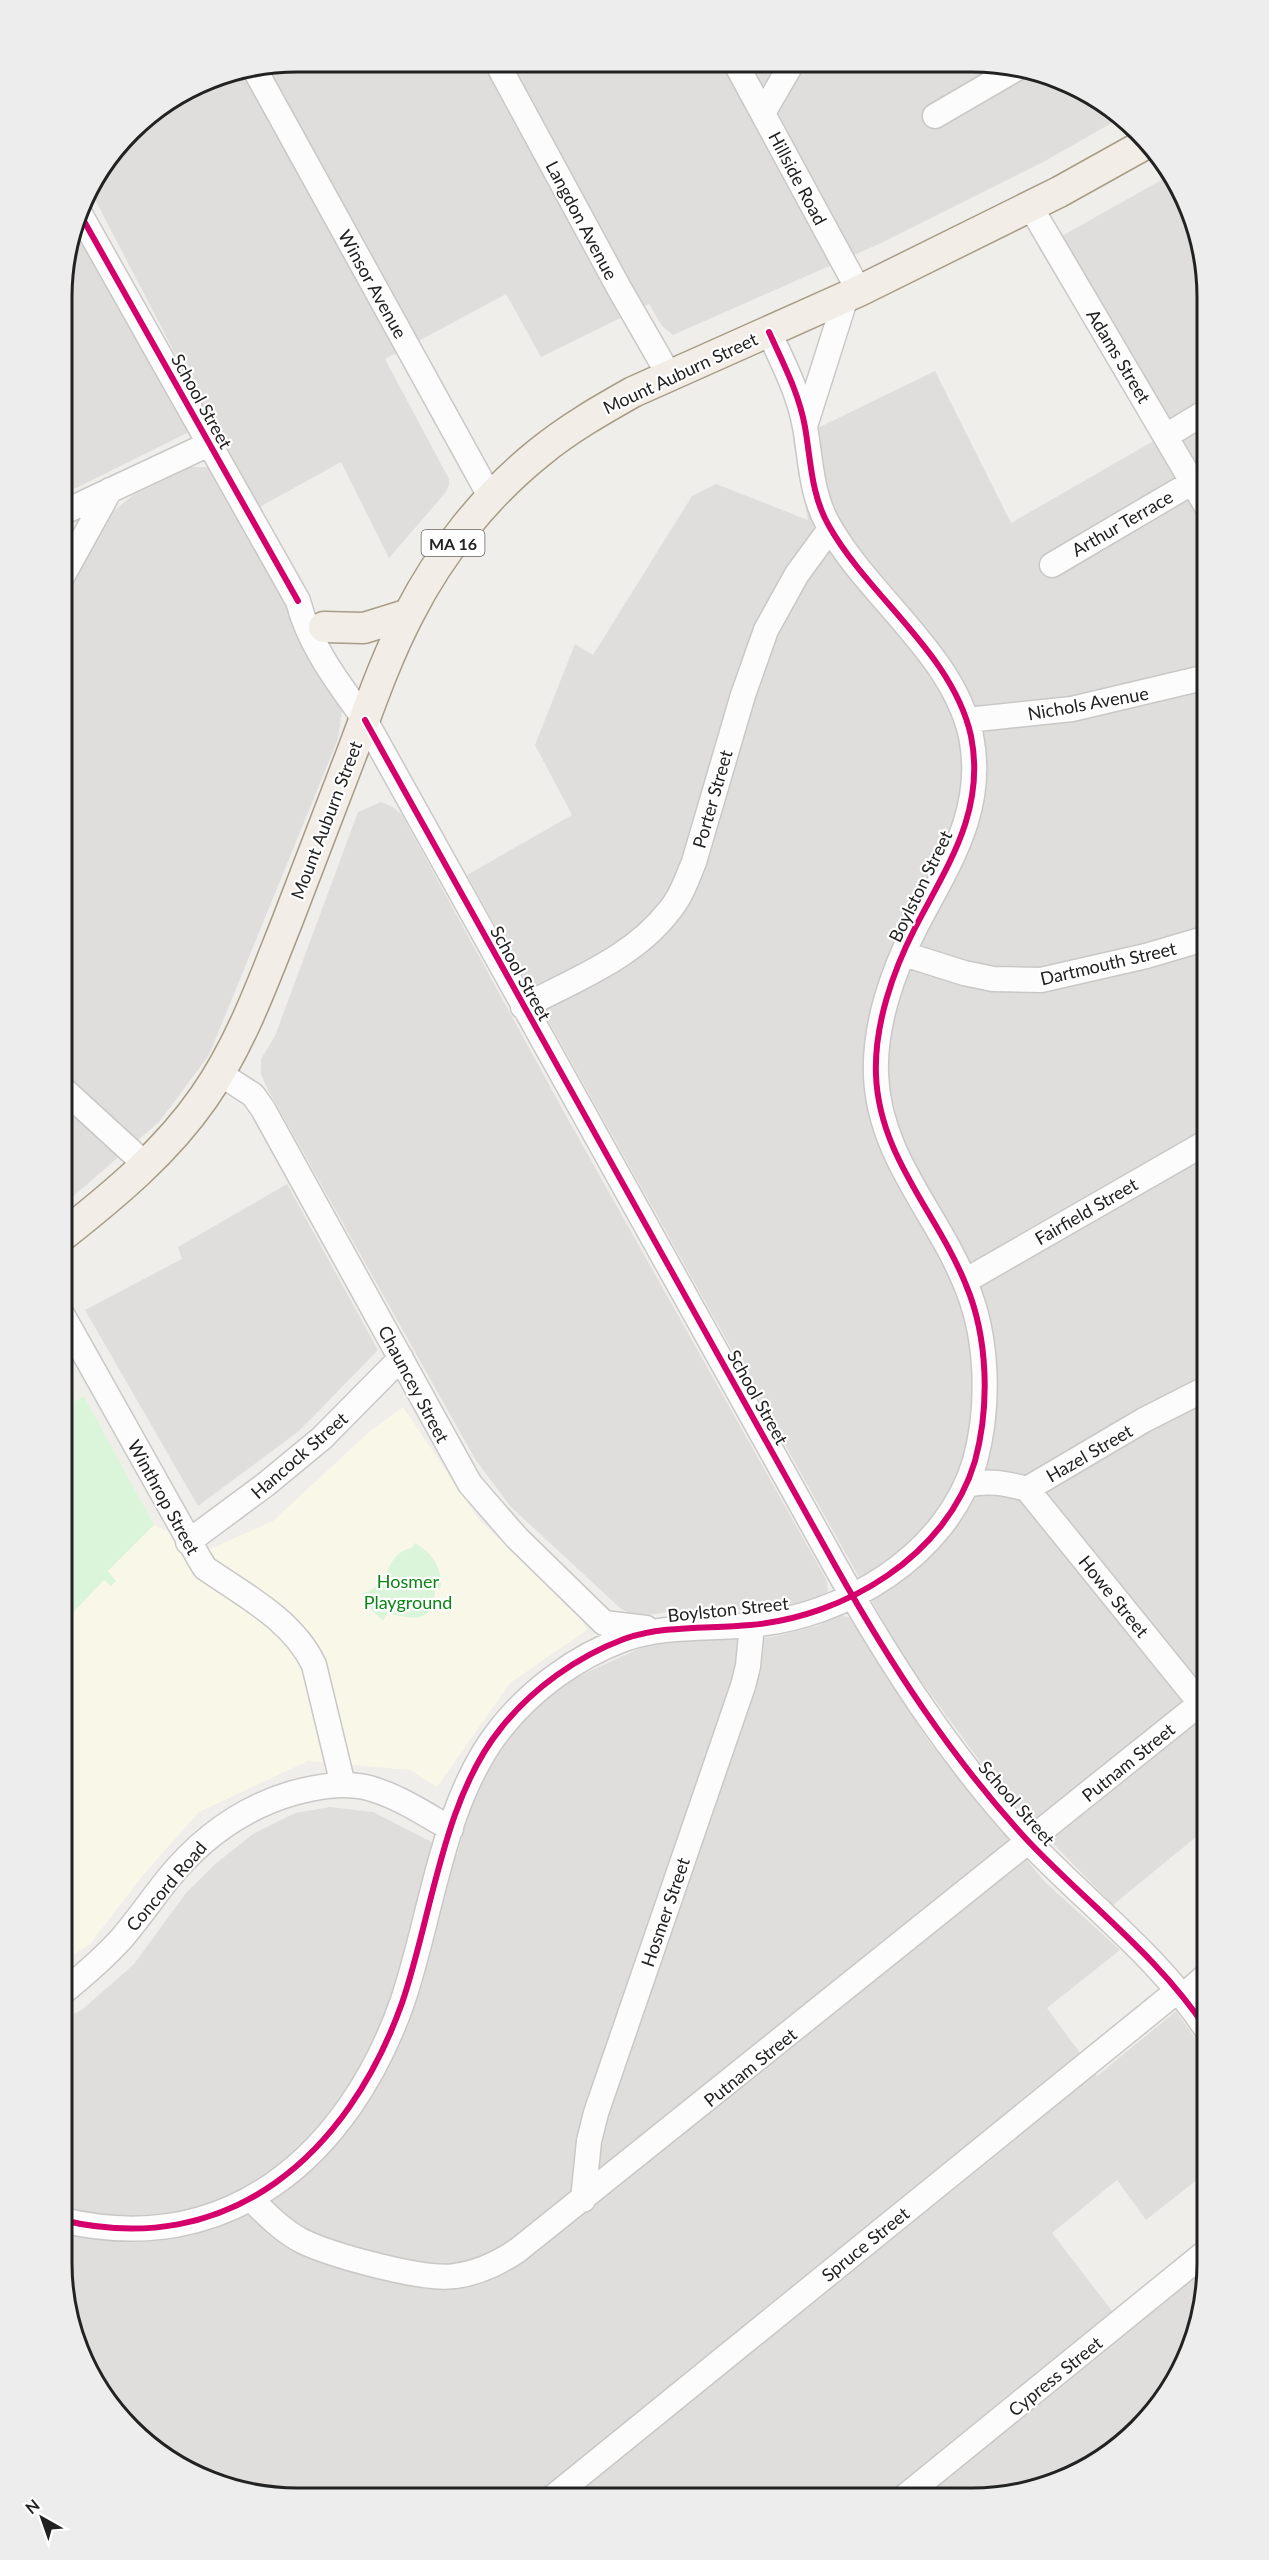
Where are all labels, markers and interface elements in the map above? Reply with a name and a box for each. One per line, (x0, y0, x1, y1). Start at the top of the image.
street label: Hillside Road (764, 128, 832, 228)
street label: Langdon Avenue (541, 157, 623, 283)
street label: Winsor Avenue (334, 226, 412, 342)
street label: Adams Street (1082, 305, 1156, 407)
street label: Mount Auburn Street (599, 327, 761, 418)
street label: School Street (167, 350, 237, 453)
street label: Arthur Terrace (1067, 485, 1177, 561)
road number: MA 16 (422, 530, 484, 556)
street label: Nichols Avenue (1026, 682, 1150, 724)
street label: Mount Auburn Street (286, 737, 367, 902)
street label: Porter Street (687, 747, 737, 851)
street label: Boylston Street (884, 826, 957, 945)
street label: School Street (486, 922, 556, 1025)
street label: Dartmouth Street (1038, 937, 1179, 989)
street label: Fairfield Street (1031, 1172, 1142, 1249)
street label: Chauncey Street (374, 1322, 454, 1447)
street label: School Street (723, 1346, 793, 1449)
street label: Hancock Street (246, 1407, 352, 1503)
street label: Hazel Street (1042, 1419, 1137, 1487)
street label: Winthrop Street (123, 1436, 205, 1559)
street label: Howe Street (1074, 1551, 1154, 1642)
park label: Hosmer Playground (364, 1570, 452, 1613)
street label: Boylston Street (666, 1592, 790, 1626)
street label: Putnam Street (1077, 1718, 1179, 1806)
street label: School Street (974, 1756, 1060, 1850)
street label: Concord Road (121, 1837, 211, 1935)
street label: Hosmer Street (636, 1854, 694, 1969)
street label: Putnam Street (699, 2023, 801, 2111)
street label: Spruce Street (817, 2202, 914, 2286)
street label: Cypress Street (1004, 2331, 1107, 2421)
north arrow (12, 2488, 72, 2548)
text: N (21, 2495, 43, 2517)

